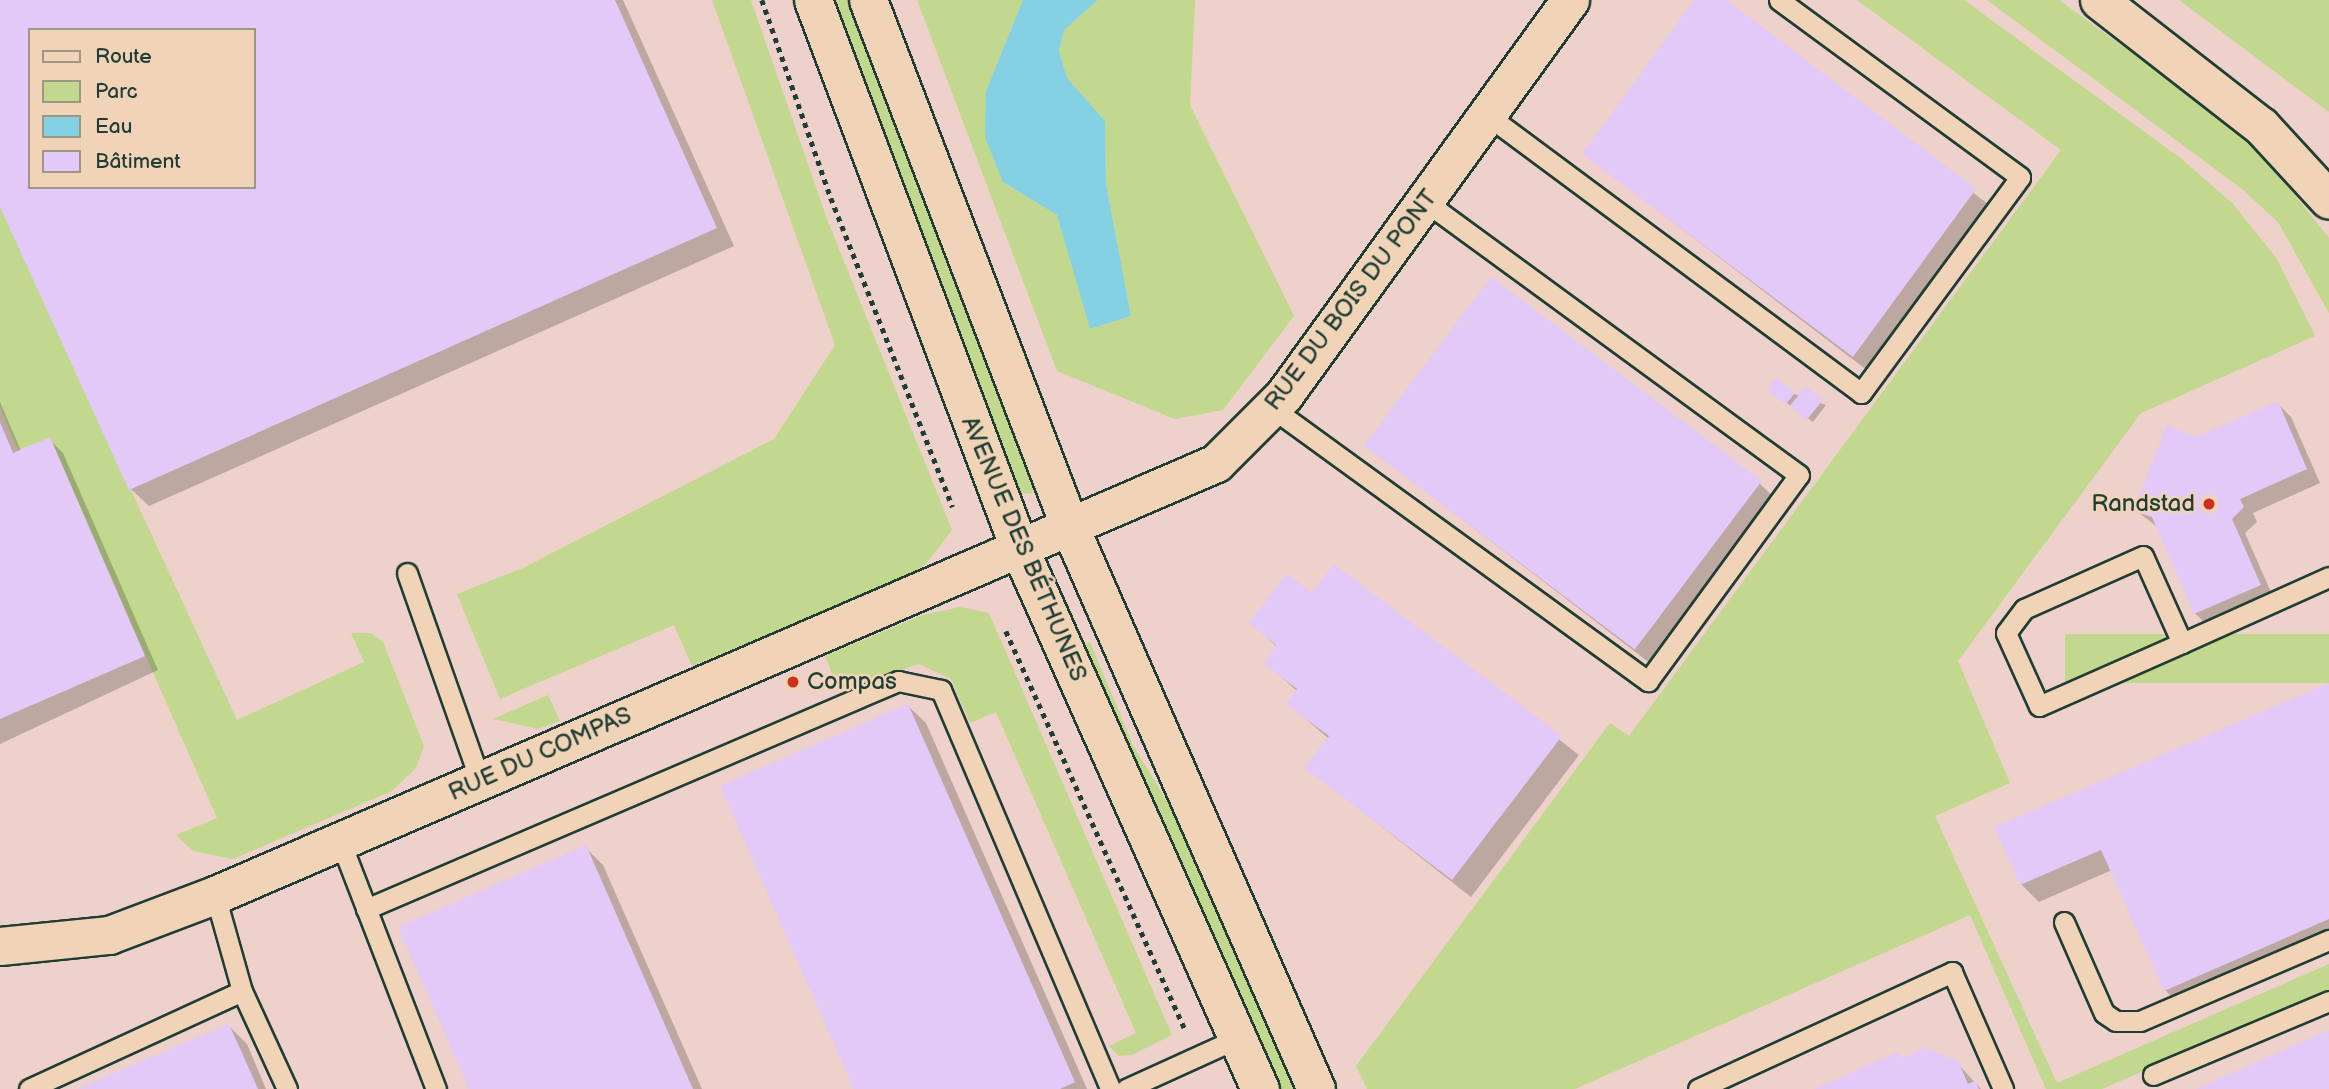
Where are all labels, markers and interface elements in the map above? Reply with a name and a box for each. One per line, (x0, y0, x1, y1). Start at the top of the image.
legend (28, 28, 256, 189)
text: Route (95, 44, 152, 69)
text: Parc (95, 79, 138, 104)
text: Eau (95, 114, 132, 139)
text: Bâtiment (95, 149, 181, 174)
street label: RUE DU BOIS DU PONT (1259, 184, 1443, 416)
street label: AVENUE DES BÉTHUNES (955, 412, 1093, 686)
place label: Randstad (2091, 490, 2195, 518)
marker: Randstad (2201, 496, 2217, 512)
place label: Compas (807, 668, 897, 696)
marker: Compas (785, 674, 801, 690)
street label: RUE DU COMPAS (444, 701, 636, 807)

